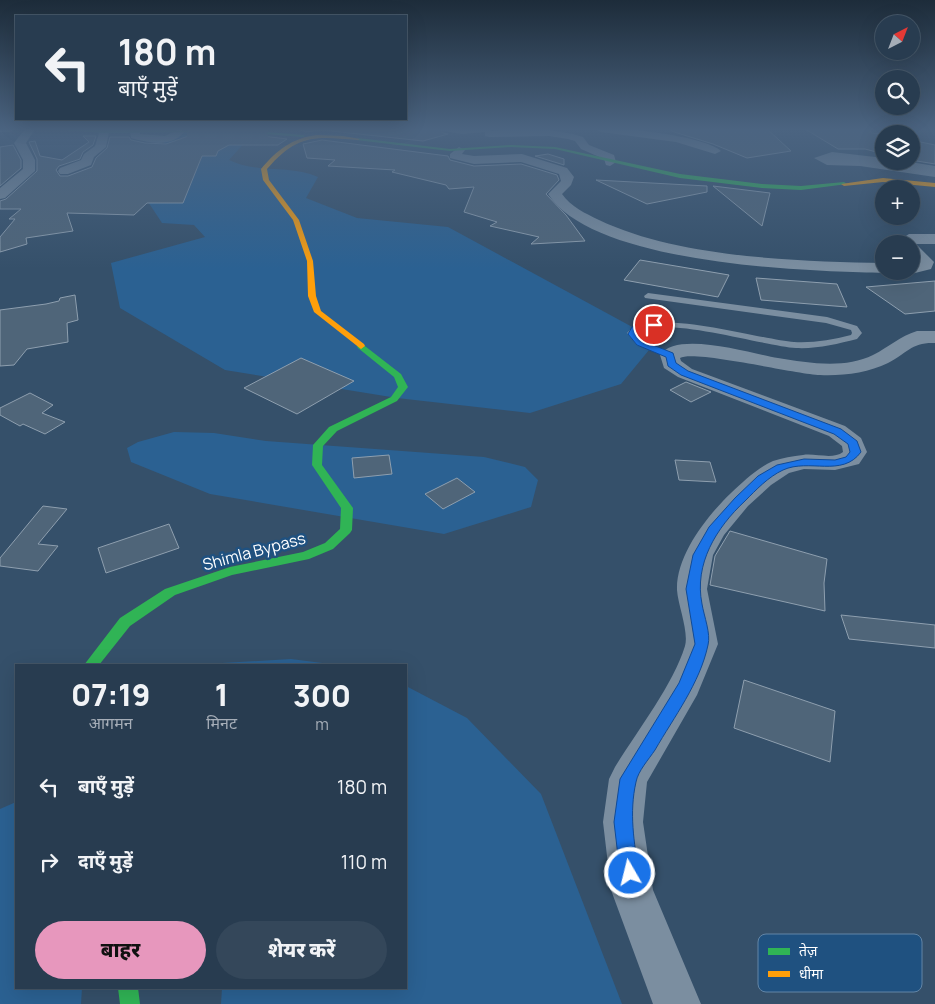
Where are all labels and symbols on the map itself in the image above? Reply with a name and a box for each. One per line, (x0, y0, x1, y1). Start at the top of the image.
north arrow (875, 15, 920, 60)
pin (633, 304, 675, 346)
street label: Shimla Bypass (200, 527, 308, 575)
position arrow (603, 846, 655, 898)
legend (758, 934, 922, 992)
text: तेज़ (799, 941, 818, 960)
text: धीमा (799, 964, 824, 983)

